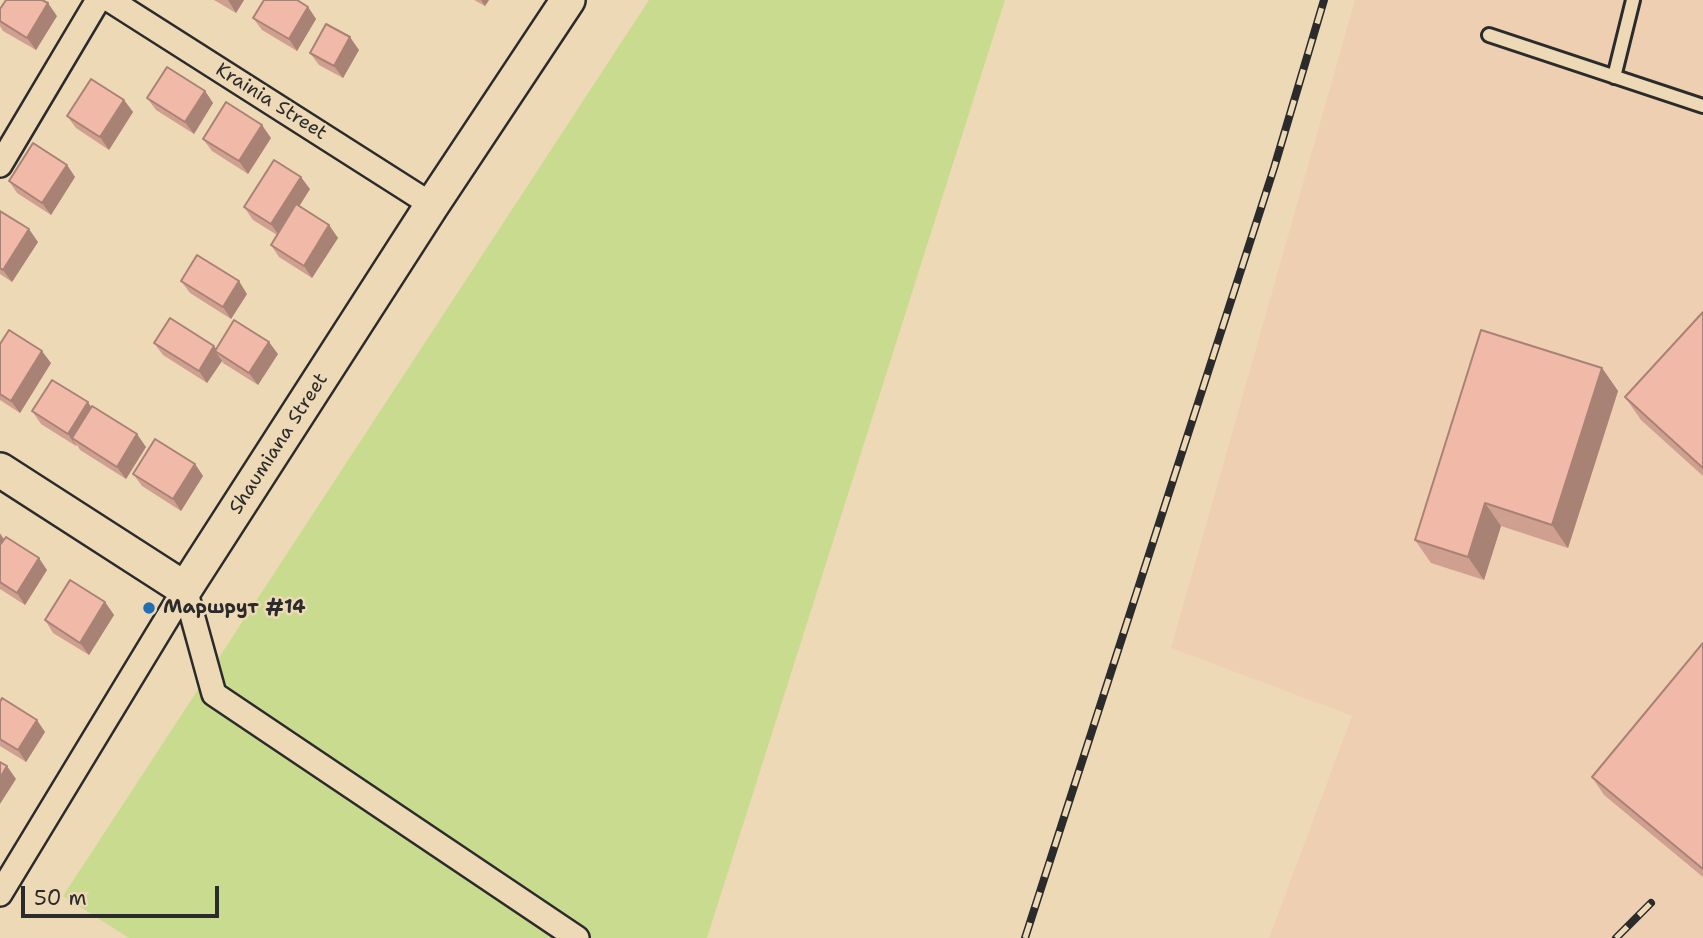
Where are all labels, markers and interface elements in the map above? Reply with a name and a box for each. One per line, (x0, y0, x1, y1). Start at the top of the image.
street label: Krainia Street (211, 59, 331, 145)
street label: Shaumiana Street (225, 369, 333, 519)
place label: Маршрут #14 (163, 597, 306, 619)
marker: Маршрут #14 (141, 600, 157, 616)
scale bar (24, 872, 222, 916)
text: 50 m (34, 884, 87, 912)

